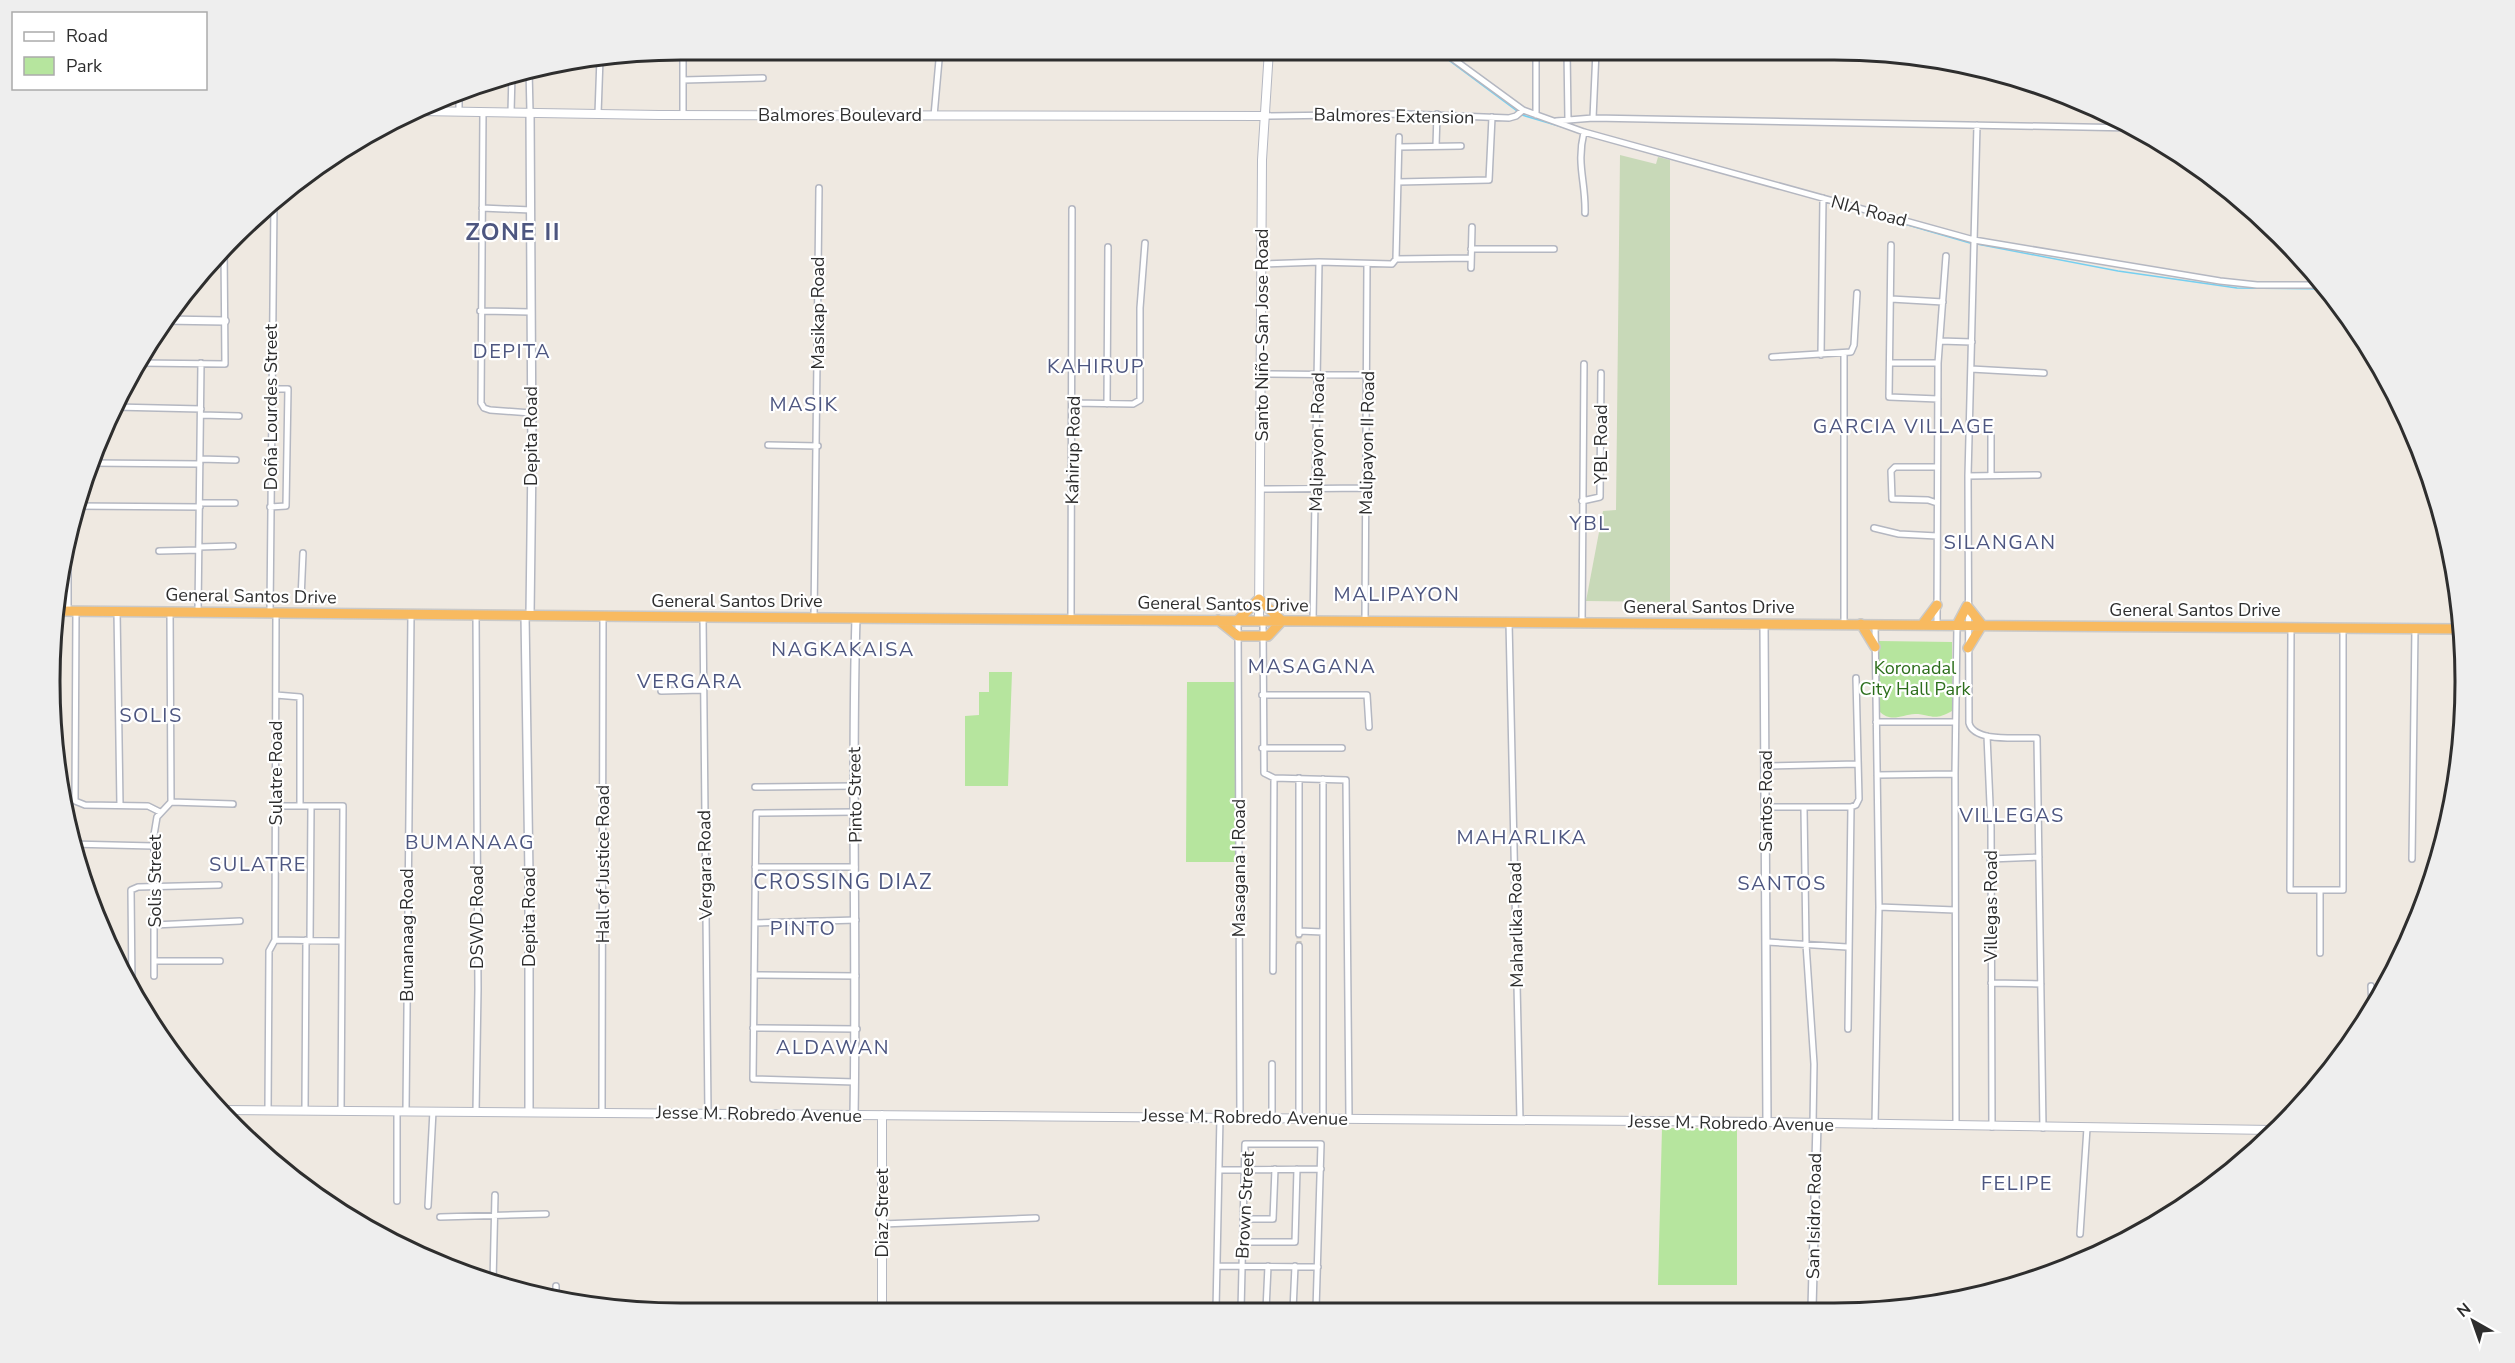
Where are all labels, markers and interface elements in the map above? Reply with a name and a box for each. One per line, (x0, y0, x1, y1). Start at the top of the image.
legend (12, 12, 207, 90)
text: Road (66, 24, 108, 48)
text: Park (66, 54, 103, 78)
street label: Balmores Boulevard (758, 103, 922, 127)
street label: Balmores Extension (1313, 103, 1475, 129)
street label: NIA Road (1828, 189, 1910, 233)
district label: ZONE II (465, 216, 561, 248)
street label: Santo Niño-San Jose Road (1250, 229, 1274, 442)
street label: Masikap Road (806, 256, 830, 370)
street label: Doña Lourdes Street (259, 323, 283, 490)
district label: DEPITA (473, 338, 551, 365)
district label: KAHIRUP (1047, 353, 1145, 380)
street label: Malipayon II Road (1354, 371, 1380, 515)
street label: Malipayon I Road (1304, 372, 1330, 512)
street label: Depita Road (519, 386, 543, 486)
district label: MASIK (770, 391, 838, 418)
street label: Kahirup Road (1060, 395, 1086, 505)
street label: YBL Road (1589, 404, 1613, 485)
district label: GARCIA VILLAGE (1813, 413, 1995, 440)
district label: YBL (1568, 510, 1611, 537)
district label: SILANGAN (1943, 529, 2057, 556)
district label: MALIPAYON (1334, 581, 1460, 608)
street label: General Santos Drive (165, 583, 337, 609)
street label: General Santos Drive (651, 589, 823, 613)
street label: General Santos Drive (1137, 591, 1309, 617)
street label: General Santos Drive (1623, 595, 1795, 619)
street label: General Santos Drive (2109, 598, 2281, 622)
district label: NAGKAKAISA (771, 636, 915, 663)
district label: MASAGANA (1248, 653, 1376, 680)
park label: Koronadal City Hall Park (1859, 656, 1972, 701)
district label: VERGARA (636, 668, 743, 695)
district label: SOLIS (119, 702, 183, 729)
street label: Sulatre Road (264, 721, 288, 825)
street label: Pinto Street (842, 746, 868, 843)
street label: Santos Road (1754, 750, 1778, 852)
street label: Hall of Justice Road (591, 785, 615, 943)
street label: Masagana I Road (1227, 799, 1251, 937)
district label: VILLEGAS (1958, 802, 2065, 829)
street label: Vergara Road (692, 810, 718, 921)
district label: MAHARLIKA (1457, 824, 1587, 851)
district label: BUMANAAG (405, 829, 535, 856)
street label: Solis Street (143, 834, 167, 927)
street label: Villegas Road (1979, 850, 2003, 963)
district label: SULATRE (209, 851, 307, 878)
street label: Maharlika Road (1503, 862, 1529, 988)
street label: DSWD Road (465, 865, 489, 969)
street label: Depita Road (517, 867, 541, 967)
street label: Bumanaag Road (395, 868, 419, 1002)
district label: CROSSING DIAZ (753, 868, 933, 896)
district label: SANTOS (1737, 870, 1827, 897)
district label: PINTO (770, 915, 836, 942)
district label: ALDAWAN (776, 1034, 890, 1061)
street label: Jesse M. Robredo Avenue (655, 1100, 862, 1128)
street label: Jesse M. Robredo Avenue (1141, 1103, 1348, 1131)
street label: Jesse M. Robredo Avenue (1627, 1109, 1834, 1137)
street label: Brown Street (1230, 1150, 1260, 1259)
street label: San Isidro Road (1801, 1153, 1827, 1279)
street label: Diaz Street (870, 1168, 894, 1258)
district label: FELIPE (1981, 1170, 2053, 1197)
north arrow (2443, 1291, 2503, 1351)
text: N (2452, 1298, 2476, 1323)

